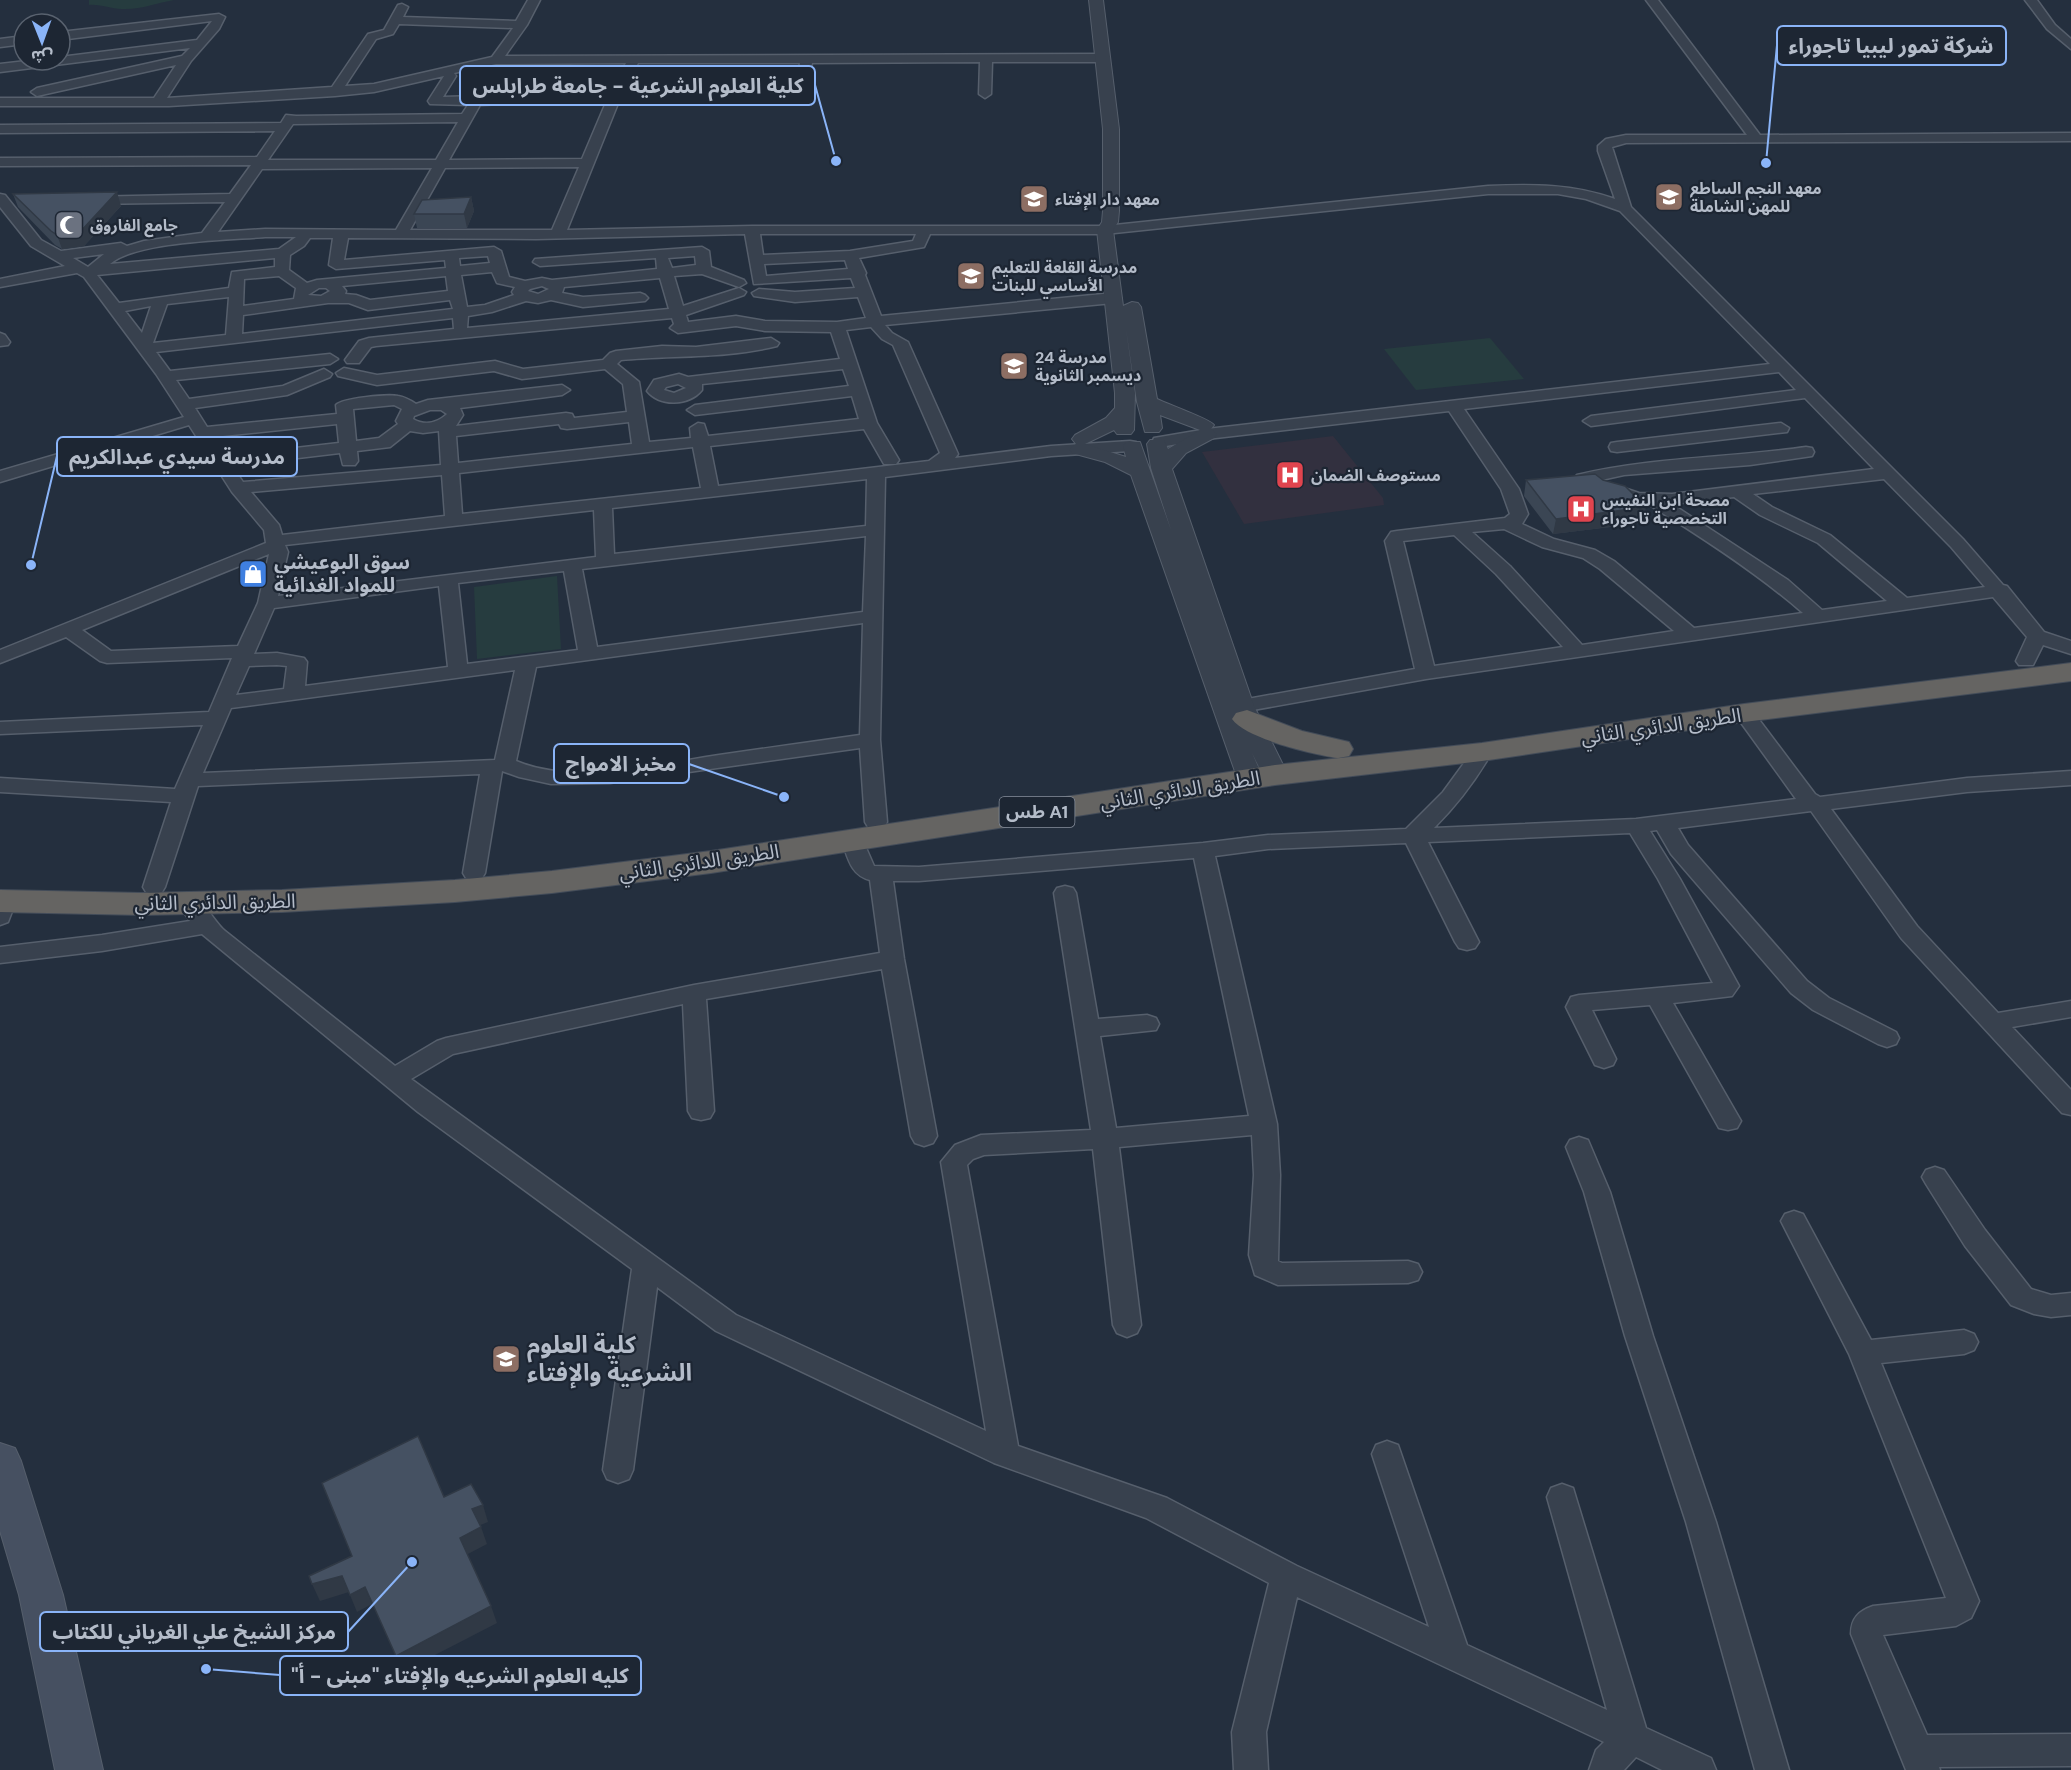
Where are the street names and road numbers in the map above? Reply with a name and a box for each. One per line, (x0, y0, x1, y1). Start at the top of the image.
street label: الطريق الدائري الثاني (1579, 702, 1743, 753)
street label: الطريق الدائري الثاني (1098, 765, 1262, 818)
road number: طس A1 (1000, 797, 1074, 827)
street label: الطريق الدائري الثاني (617, 838, 781, 889)
street label: الطريق الدائري الثاني (134, 888, 296, 919)

